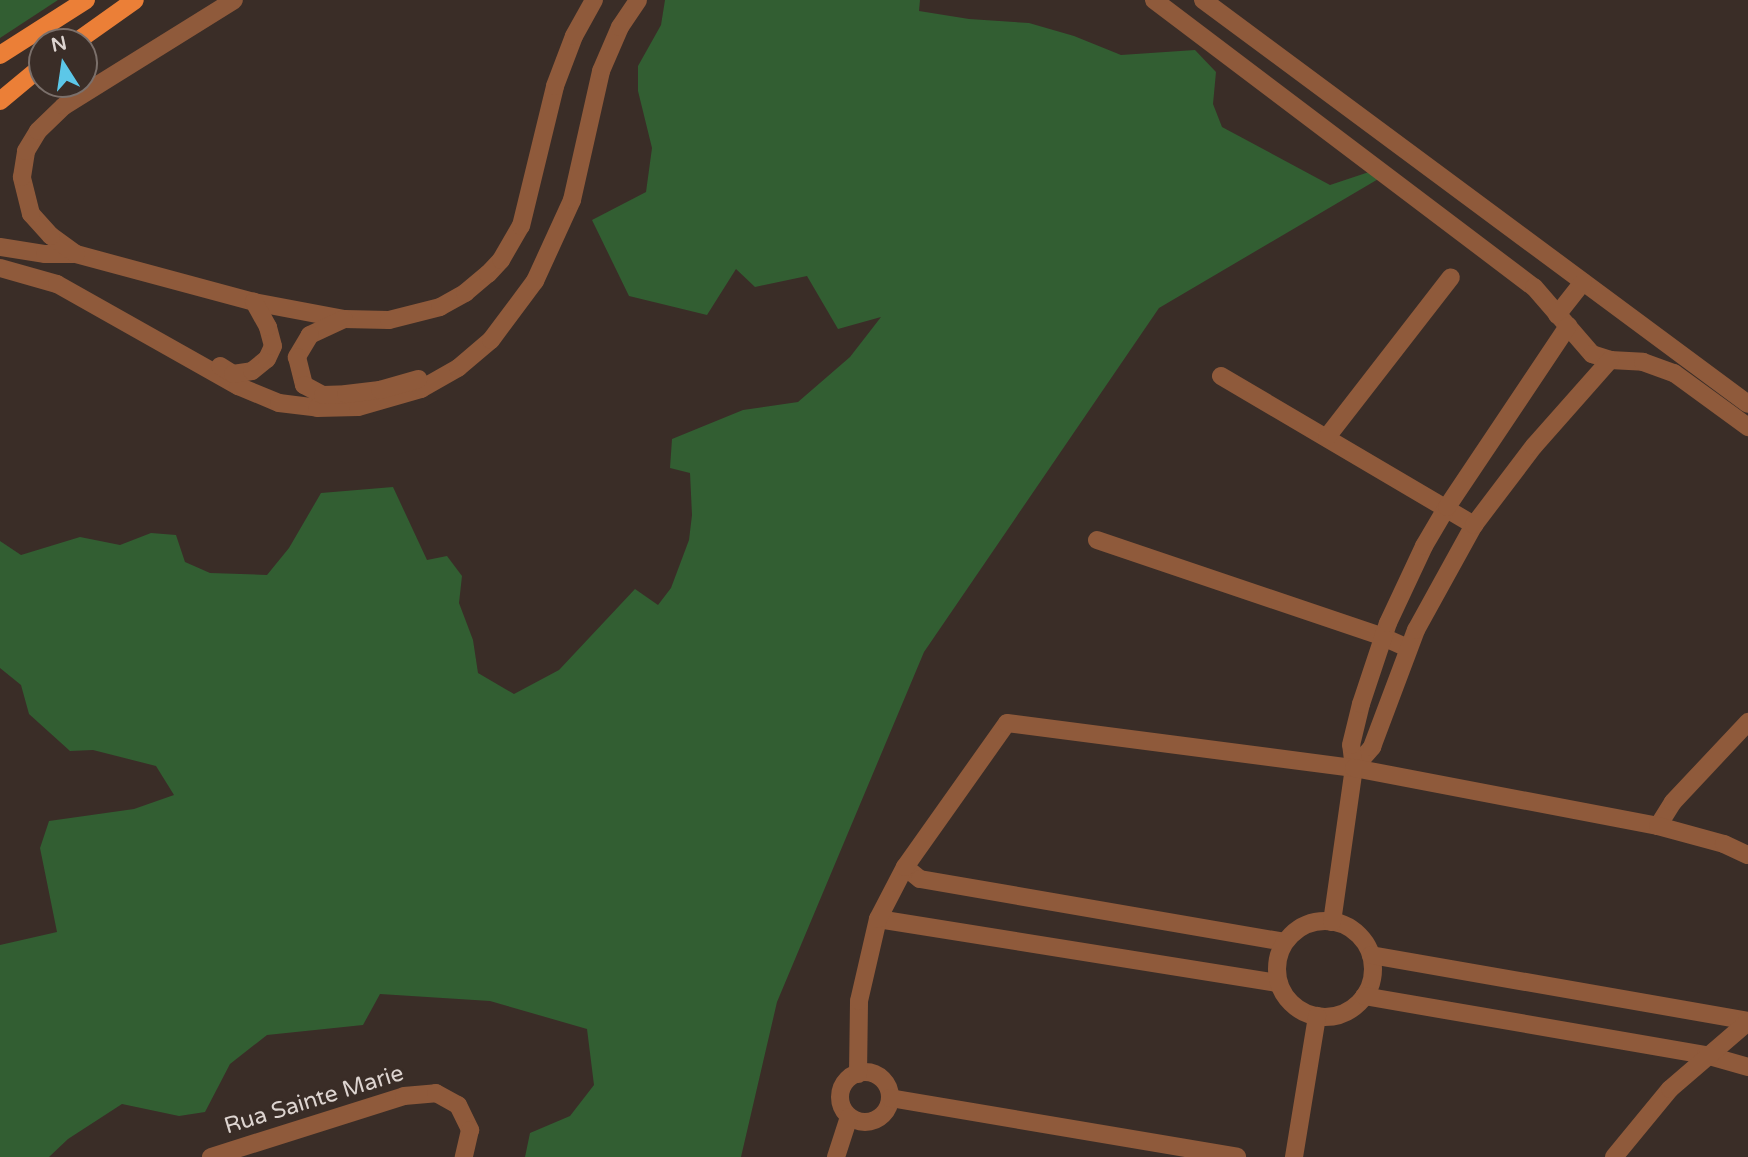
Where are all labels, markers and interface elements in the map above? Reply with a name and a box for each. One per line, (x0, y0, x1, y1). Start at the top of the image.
north arrow (28, 28, 98, 98)
text: N (49, 32, 69, 57)
street label: Rua Sainte Marie (221, 1060, 407, 1140)

